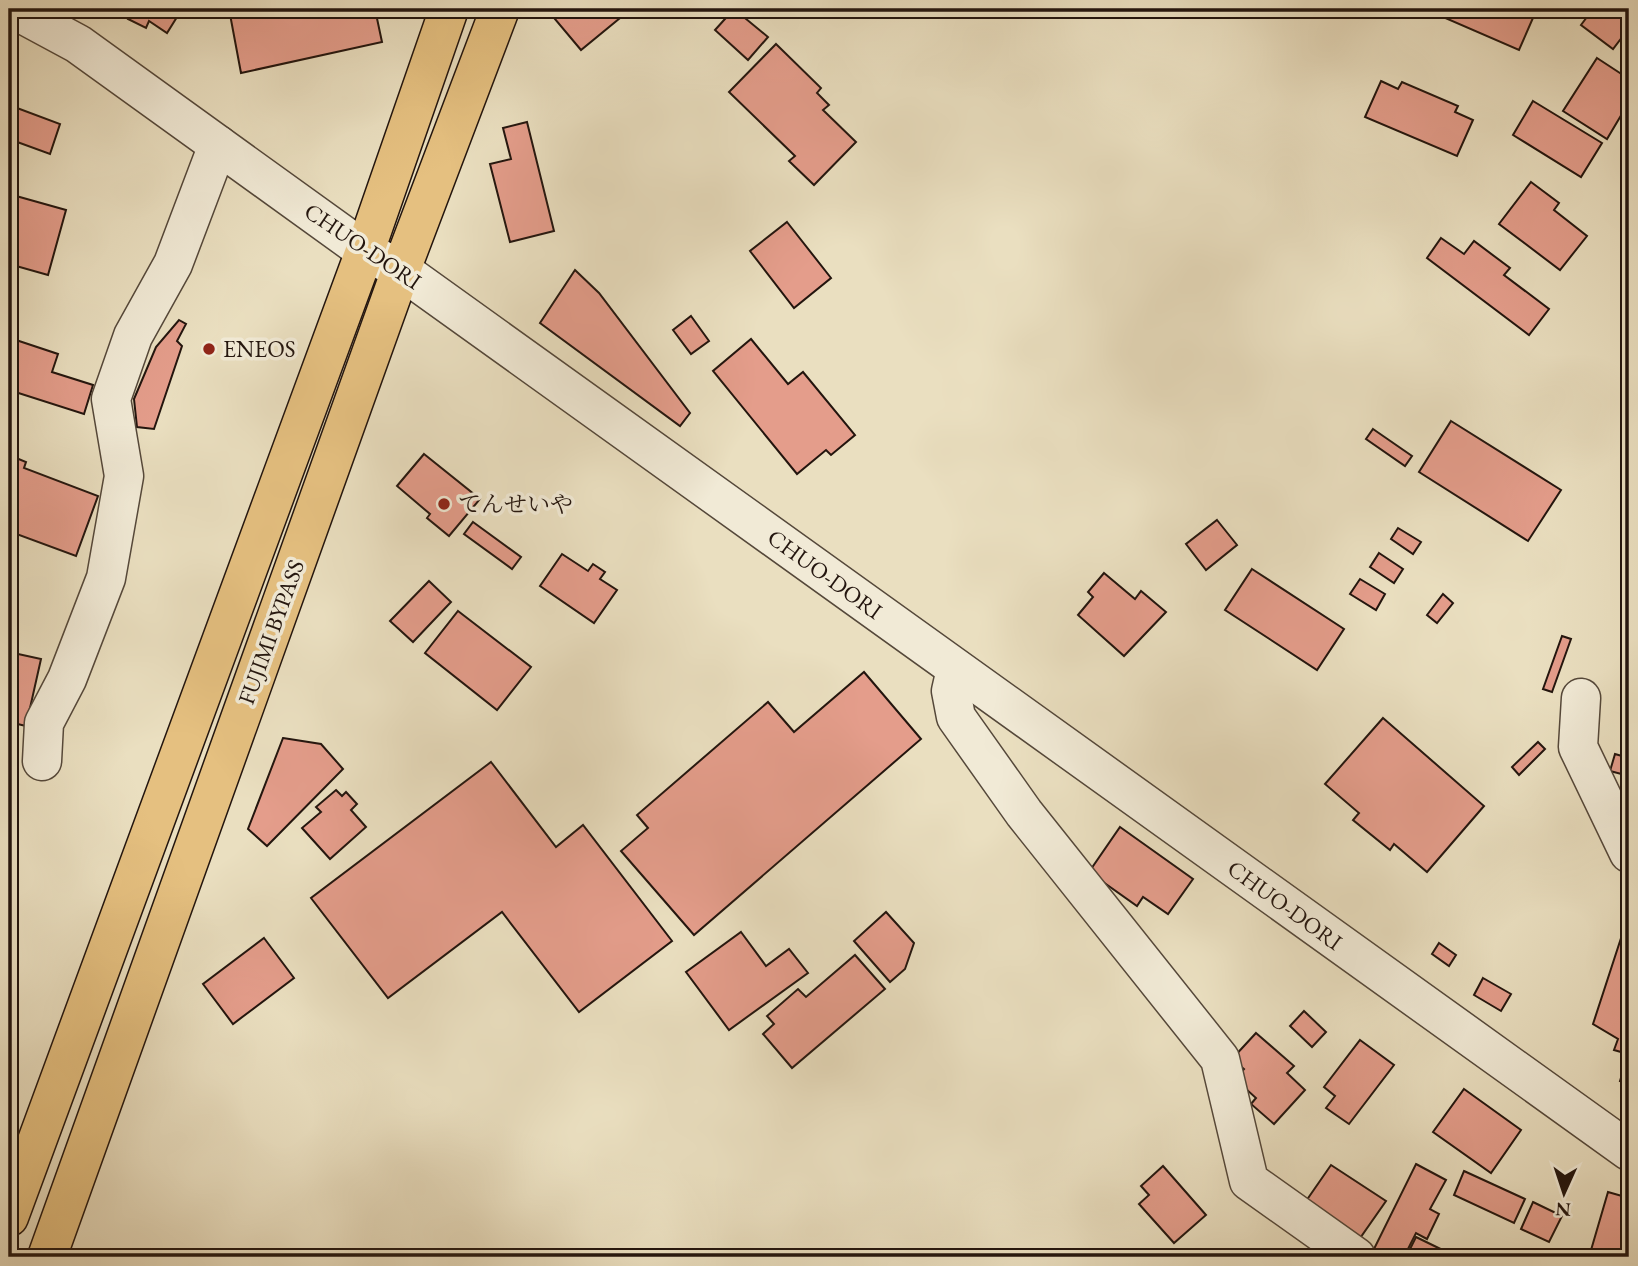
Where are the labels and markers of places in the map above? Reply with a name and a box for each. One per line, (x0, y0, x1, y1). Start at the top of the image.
place label: ENEOS (223, 334, 295, 364)
marker: ENEOS (201, 341, 217, 357)
place label: てんせいや (458, 489, 573, 519)
marker: てんせいや (436, 496, 452, 512)

